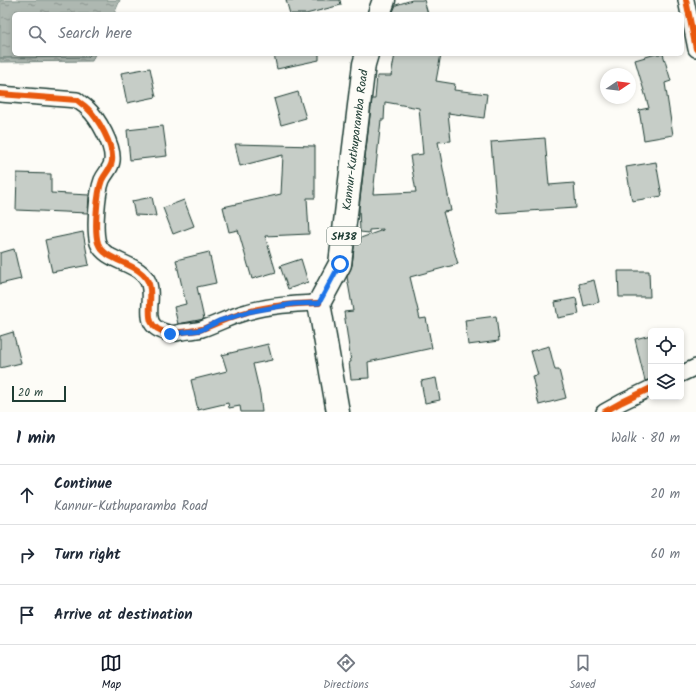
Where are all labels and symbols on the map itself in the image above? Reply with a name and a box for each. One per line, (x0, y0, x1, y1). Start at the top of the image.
street label: Kannur-Kuthuparamba Road (337, 68, 374, 212)
north arrow (600, 68, 636, 104)
road number: SH38 (327, 227, 361, 245)
route start (331, 255, 349, 273)
route end (161, 325, 179, 343)
scale bar (12, 384, 66, 403)

